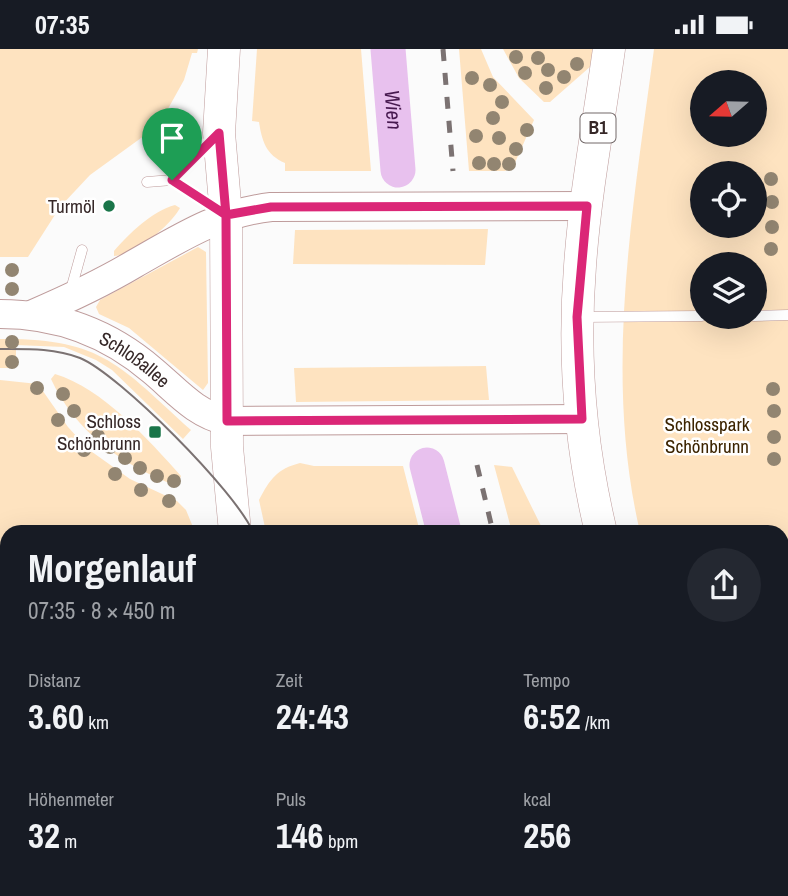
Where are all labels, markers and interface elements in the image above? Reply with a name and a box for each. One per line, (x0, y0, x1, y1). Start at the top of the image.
text: 07:35 (35, 7, 90, 42)
north arrow (690, 70, 766, 147)
map controls (690, 70, 767, 329)
water label: Wien (377, 89, 410, 131)
pin (142, 108, 202, 180)
road number: B1 (580, 113, 616, 143)
icon: arrive (153, 119, 191, 157)
button: locate (690, 161, 767, 238)
place label: Turmöl (48, 193, 95, 219)
marker: Turmöl (101, 198, 117, 214)
button: layers (690, 252, 767, 329)
street label: Schloßallee (95, 325, 176, 393)
place label: Schloss Schönbrunn (57, 408, 141, 456)
park label: Schlosspark Schönbrunn (665, 411, 750, 459)
marker: Schloss Schönbrunn (147, 424, 163, 440)
text: Morgenlauf (28, 543, 196, 594)
button: share (687, 548, 761, 622)
text: 07:35 · 8 × 450 m (28, 595, 175, 626)
text: Distanz (28, 667, 81, 693)
text: Zeit (276, 667, 303, 693)
text: Tempo (523, 667, 570, 693)
text: 3.60 (28, 693, 84, 740)
text: 24:43 (276, 693, 349, 740)
text: 6:52 (523, 693, 581, 740)
text: km (84, 709, 109, 735)
text: /km (581, 709, 610, 735)
text: Höhenmeter (28, 786, 114, 812)
text: Puls (276, 786, 306, 812)
text: kcal (523, 786, 551, 812)
text: 32 (28, 812, 60, 859)
text: 146 (276, 812, 324, 859)
text: 256 (523, 812, 571, 859)
text: m (60, 828, 77, 854)
text: bpm (324, 828, 358, 854)

